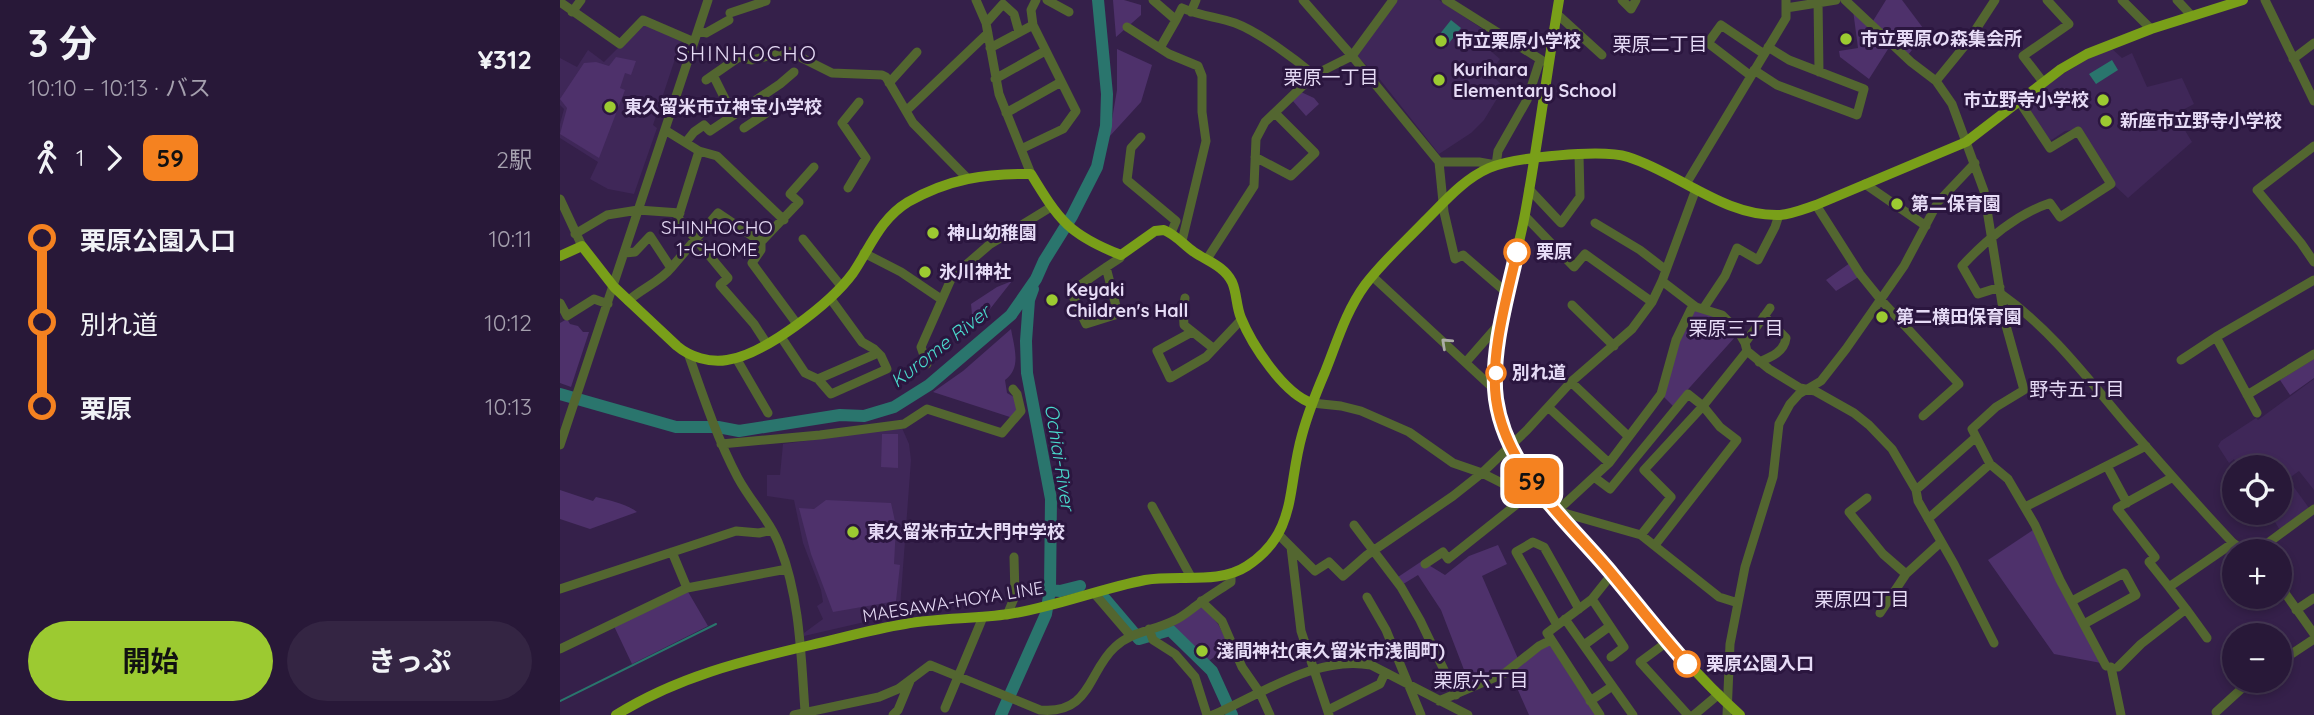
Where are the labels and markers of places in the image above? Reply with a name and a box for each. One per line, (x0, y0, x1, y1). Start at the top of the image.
place label: 市立栗原の森集会所 (1860, 27, 2022, 50)
place label: 市立栗原小学校 (1455, 29, 1581, 52)
marker: 市立栗原の森集会所 (1838, 31, 1854, 47)
marker: 市立栗原小学校 (1433, 33, 1449, 49)
place label: Kurihara Elementary School (1453, 58, 1617, 102)
marker: Kurihara Elementary School (1431, 72, 1447, 88)
place label: 市立野寺小学校 (1963, 88, 2089, 111)
marker: 市立野寺小学校 (2095, 92, 2111, 108)
place label: 東久留米市立神宝小学校 (624, 95, 822, 118)
marker: 東久留米市立神宝小学校 (602, 99, 618, 115)
place label: 新座市立野寺小学校 (2120, 109, 2282, 132)
marker: 新座市立野寺小学校 (2098, 113, 2114, 129)
place label: 第二保育園 (1911, 192, 2001, 215)
marker: 第二保育園 (1889, 196, 1905, 212)
place label: 神山幼稚園 (947, 221, 1037, 244)
marker: 神山幼稚園 (925, 225, 941, 241)
marker: 栗原 (1504, 239, 1530, 265)
place label: 栗原 (1536, 240, 1572, 263)
place label: 氷川神社 (939, 260, 1011, 283)
marker: 氷川神社 (917, 264, 933, 280)
place label: Keyaki Children's Hall (1066, 278, 1188, 322)
marker: Keyaki Children's Hall (1044, 292, 1060, 308)
place label: 第二横田保育園 (1896, 305, 2022, 328)
marker: 第二横田保育園 (1874, 309, 1890, 325)
place label: 別れ道 (1512, 361, 1566, 384)
marker: 別れ道 (1486, 363, 1506, 383)
place label: 東久留米市立大門中学校 (867, 520, 1065, 543)
marker: 東久留米市立大門中学校 (845, 524, 861, 540)
place label: 淺間神社(東久留米市浅間町) (1216, 639, 1445, 662)
marker: 淺間神社(東久留米市浅間町) (1194, 643, 1210, 659)
marker: 栗原公園入口 (1674, 651, 1700, 677)
place label: 栗原公園入口 (1706, 652, 1814, 675)

